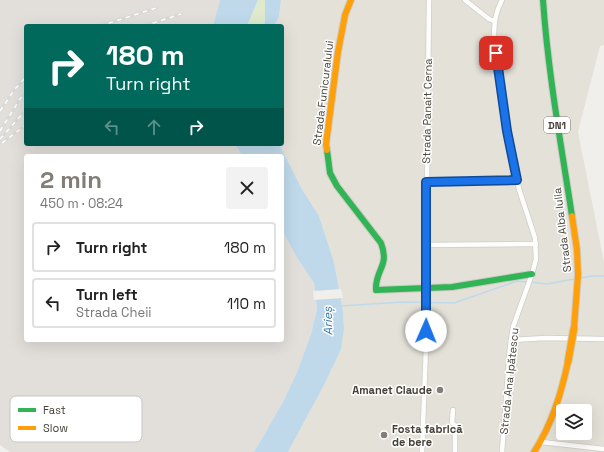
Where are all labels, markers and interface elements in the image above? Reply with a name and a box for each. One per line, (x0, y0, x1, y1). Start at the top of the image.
pin (479, 36, 513, 70)
text: 180 m (106, 37, 185, 73)
icon: right (40, 40, 92, 92)
street label: Strada Funicuralului (310, 40, 336, 146)
icon: arrive (485, 42, 507, 64)
street label: Strada Panait Cerna (419, 58, 435, 164)
text: Turn right (106, 72, 190, 95)
icon: left (101, 116, 123, 138)
icon: ahead (143, 116, 165, 138)
icon: right (185, 116, 207, 138)
road number: DN1 (544, 117, 570, 133)
text: 2 min (40, 164, 102, 195)
button: close (226, 167, 268, 209)
street label: Strada Alba Iulia (550, 186, 574, 273)
text: 450 m · 08:24 (40, 195, 123, 212)
icon: right (42, 236, 64, 258)
text: Turn right (76, 238, 147, 257)
text: 180 m (224, 238, 266, 257)
text: Turn left (76, 285, 138, 304)
icon: left (42, 292, 64, 314)
text: 110 m (227, 294, 266, 313)
text: Strada Cheii (76, 304, 152, 321)
water label: Arieș (320, 306, 336, 335)
position arrow (405, 310, 447, 352)
street label: Strada Ana Ipătescu (496, 327, 522, 435)
place label: Amanet Claude (352, 383, 432, 397)
marker: Amanet Claude (435, 385, 445, 395)
legend (10, 396, 142, 442)
text: Fast (43, 403, 66, 417)
map controls (556, 404, 592, 440)
button: layers (556, 404, 592, 440)
text: Slow (43, 421, 68, 435)
place label: Fosta fabrică de bere (392, 422, 463, 449)
marker: Fosta fabrică de bere (379, 430, 389, 440)

